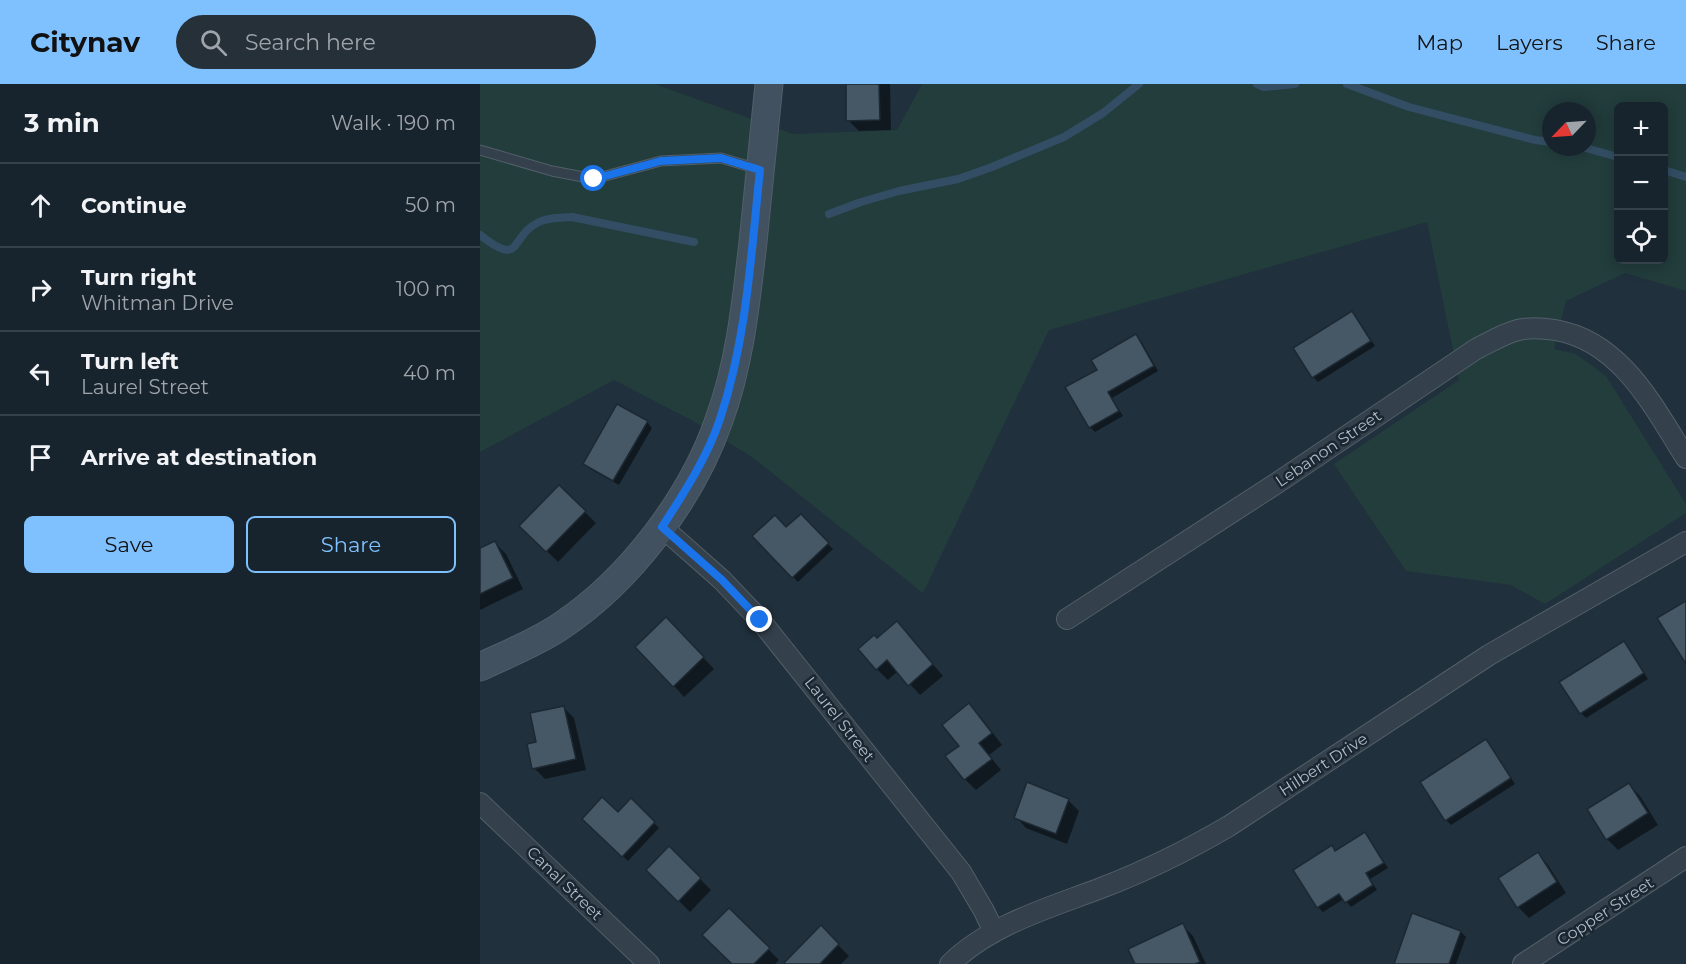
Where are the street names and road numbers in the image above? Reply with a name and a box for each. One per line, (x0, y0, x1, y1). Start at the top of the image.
street label: Lebanon Street (1272, 406, 1385, 491)
street label: Laurel Street (801, 673, 879, 766)
street label: Hilbert Drive (1276, 729, 1371, 800)
street label: Canal Street (523, 843, 607, 925)
street label: Copper Street (1553, 873, 1658, 950)

